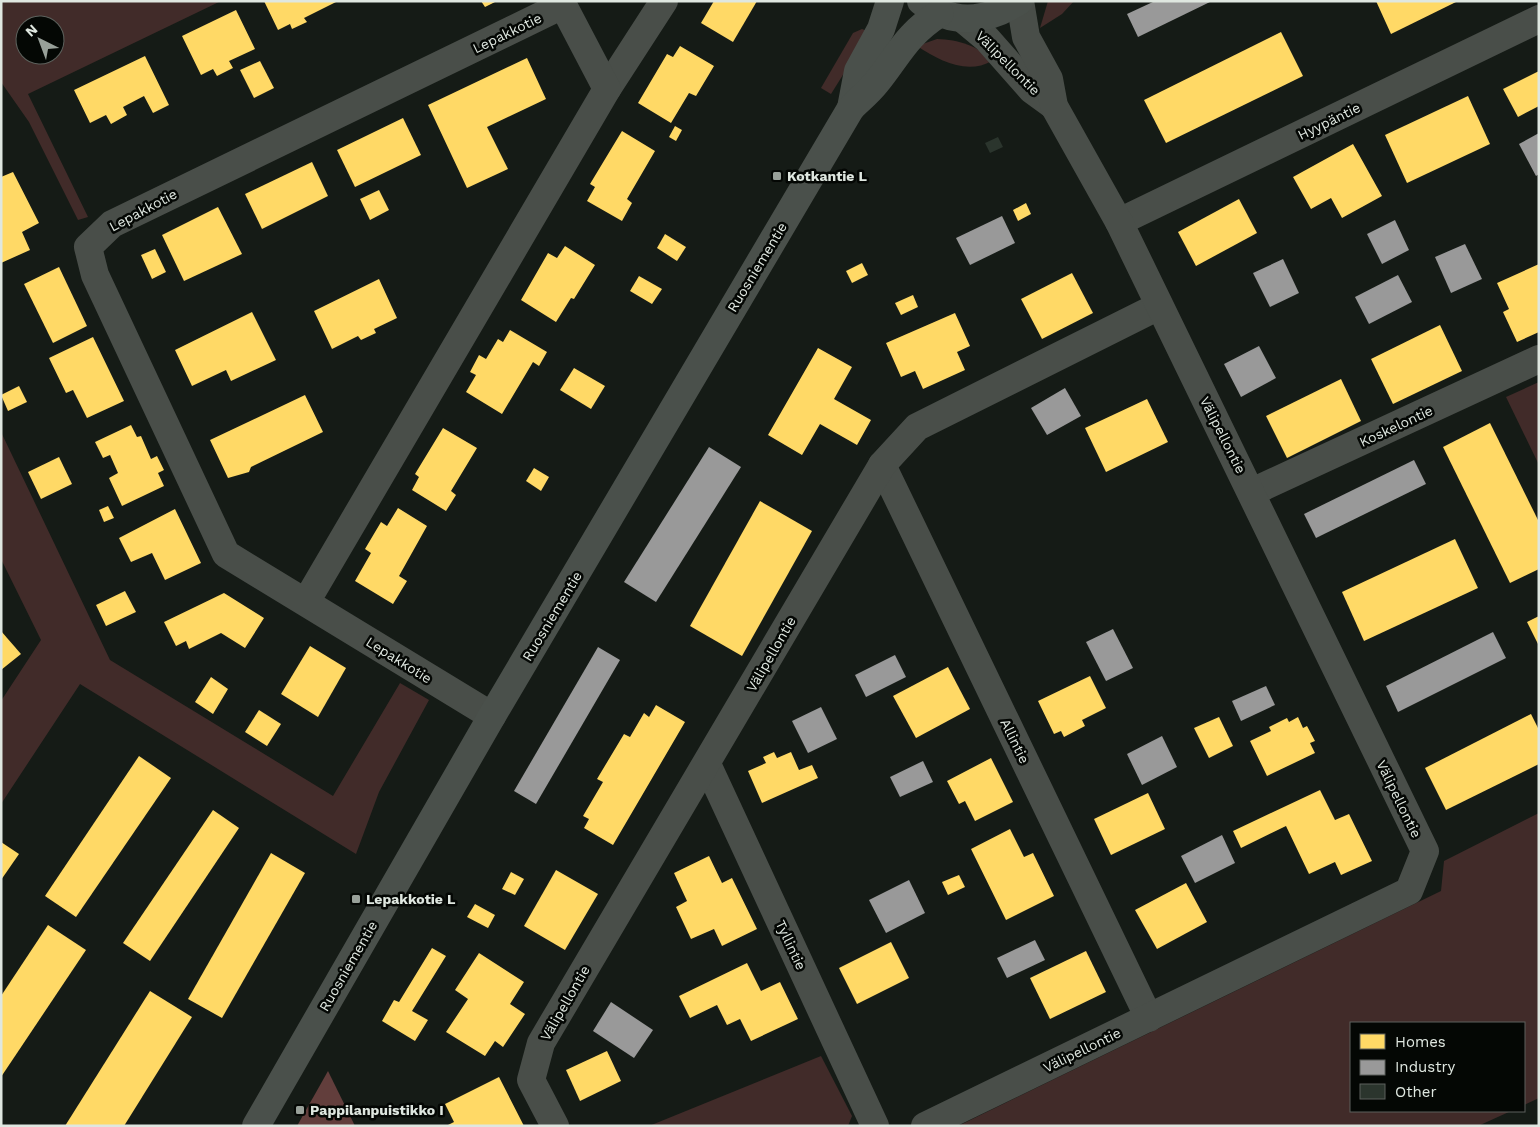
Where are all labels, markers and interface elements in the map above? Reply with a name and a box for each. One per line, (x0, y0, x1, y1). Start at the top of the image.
street label: Lepakkotie (470, 9, 544, 57)
north arrow (15, 15, 65, 65)
text: N (22, 21, 41, 40)
street label: Välipellontie (973, 28, 1043, 98)
street label: Hyypäntie (1295, 99, 1363, 143)
place label: Kotkantie L (787, 168, 867, 184)
marker: Kotkantie L (771, 170, 783, 182)
street label: Lepakkotie (106, 185, 180, 235)
street label: Ruosniementie (724, 219, 790, 315)
street label: Välipellontie (1197, 394, 1249, 476)
street label: Koskelontie (1357, 402, 1435, 450)
street label: Ruosniementie (519, 568, 585, 664)
street label: Välipellontie (743, 614, 799, 694)
street label: Lepakkotie (363, 633, 435, 687)
street label: Allintie (997, 716, 1033, 766)
street label: Välipellontie (1373, 758, 1425, 840)
place label: Lepakkotie L (366, 891, 456, 907)
marker: Lepakkotie L (350, 893, 362, 905)
street label: Ruosniementie (316, 918, 380, 1014)
street label: Tyllintie (773, 918, 809, 972)
street label: Välipellontie (537, 963, 593, 1043)
legend (1350, 1022, 1525, 1112)
street label: Välipellontie (1041, 1024, 1123, 1076)
text: Homes (1395, 1033, 1446, 1051)
text: Industry (1395, 1058, 1456, 1076)
text: Other (1395, 1083, 1437, 1101)
place label: Pappilanpuistikko I (310, 1102, 444, 1118)
marker: Pappilanpuistikko I (294, 1104, 306, 1116)

